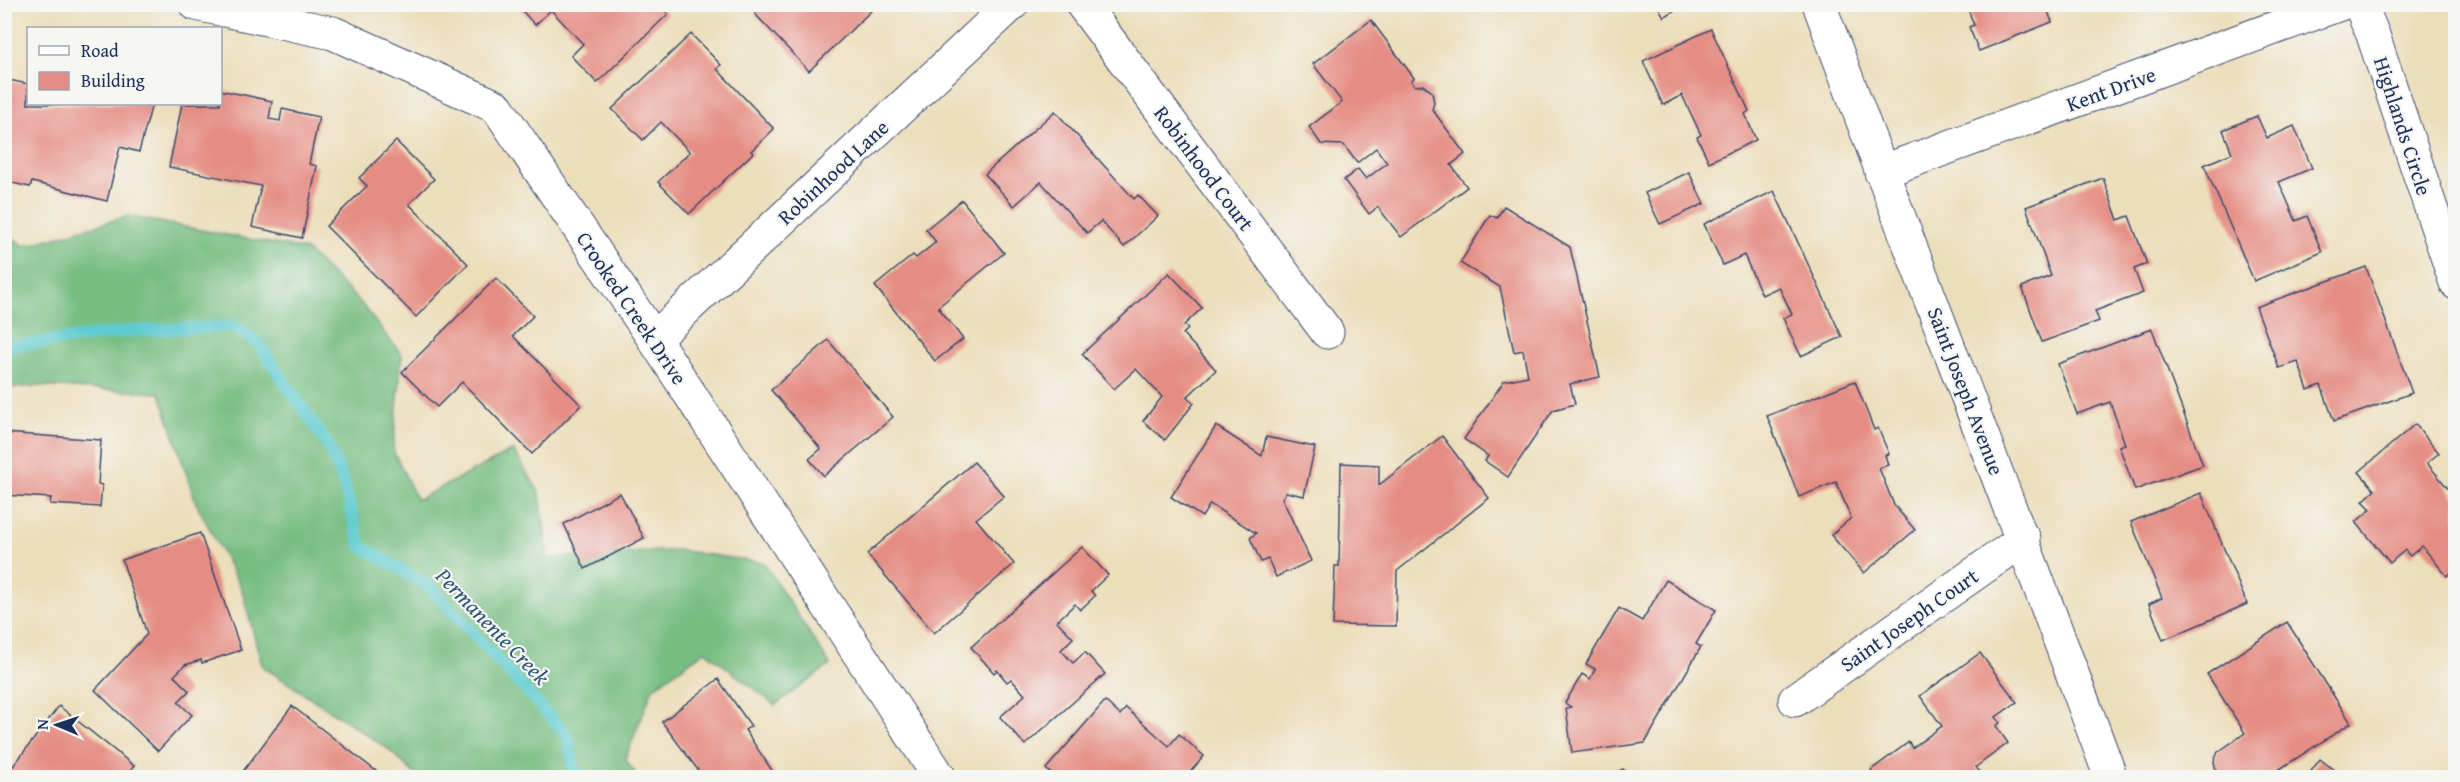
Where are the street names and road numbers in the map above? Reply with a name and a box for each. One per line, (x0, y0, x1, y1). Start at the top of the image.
street label: Highlands Circle (2366, 53, 2440, 200)
street label: Kent Drive (2062, 58, 2160, 120)
street label: Robinhood Court (1146, 99, 1262, 238)
street label: Robinhood Lane (770, 112, 896, 232)
street label: Crooked Creek Drive (569, 225, 695, 391)
street label: Saint Joseph Avenue (1920, 302, 2012, 480)
street label: Saint Joseph Court (1833, 560, 1985, 679)

